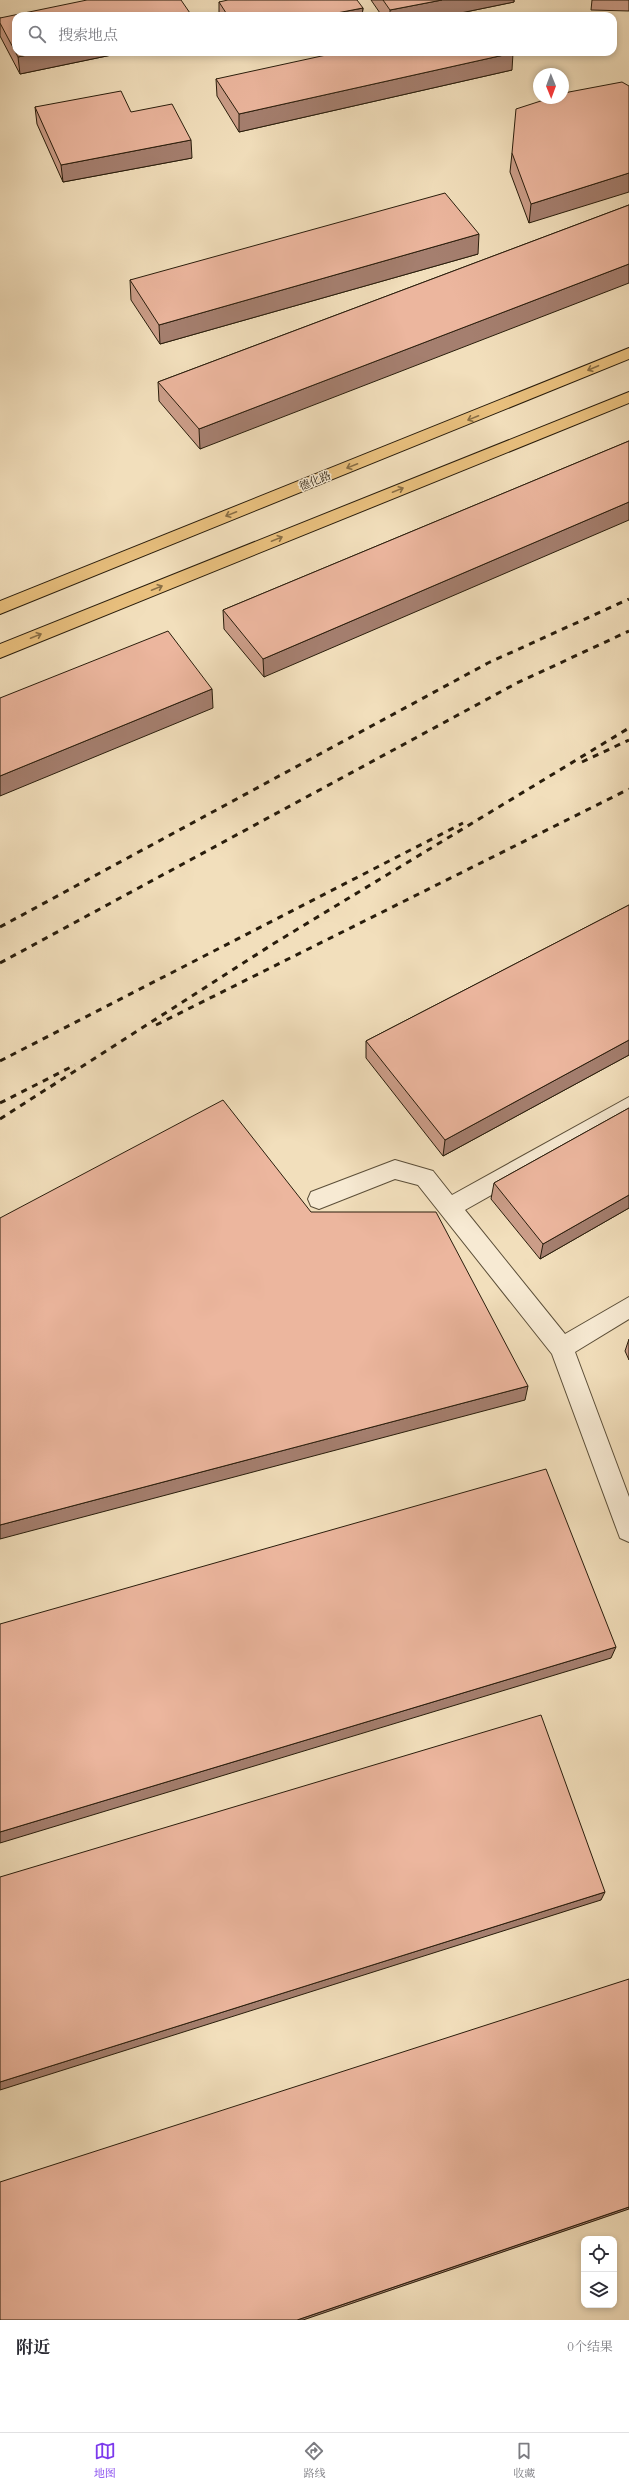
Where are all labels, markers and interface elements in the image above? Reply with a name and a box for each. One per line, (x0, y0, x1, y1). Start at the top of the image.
search box (12, 12, 617, 56)
icon: search (26, 23, 48, 45)
text: 搜索地点 (58, 25, 118, 45)
north arrow (533, 68, 569, 104)
one-way arrow (587, 365, 599, 372)
one-way arrow (467, 414, 479, 422)
one-way arrow (347, 463, 359, 470)
street label: 德化路 (297, 468, 333, 494)
one-way arrow (391, 486, 403, 494)
one-way arrow (226, 511, 238, 519)
one-way arrow (271, 535, 283, 542)
one-way arrow (150, 583, 162, 591)
one-way arrow (30, 632, 42, 639)
map controls (581, 2236, 617, 2308)
button: locate (581, 2236, 617, 2272)
button: layers (581, 2272, 617, 2308)
text: 附近 (16, 2336, 50, 2359)
text: 0个结果 (567, 2338, 613, 2356)
tab: 地图 (94, 2440, 116, 2481)
tab: 路线 (303, 2440, 325, 2481)
tab: 收藏 (513, 2440, 535, 2481)

